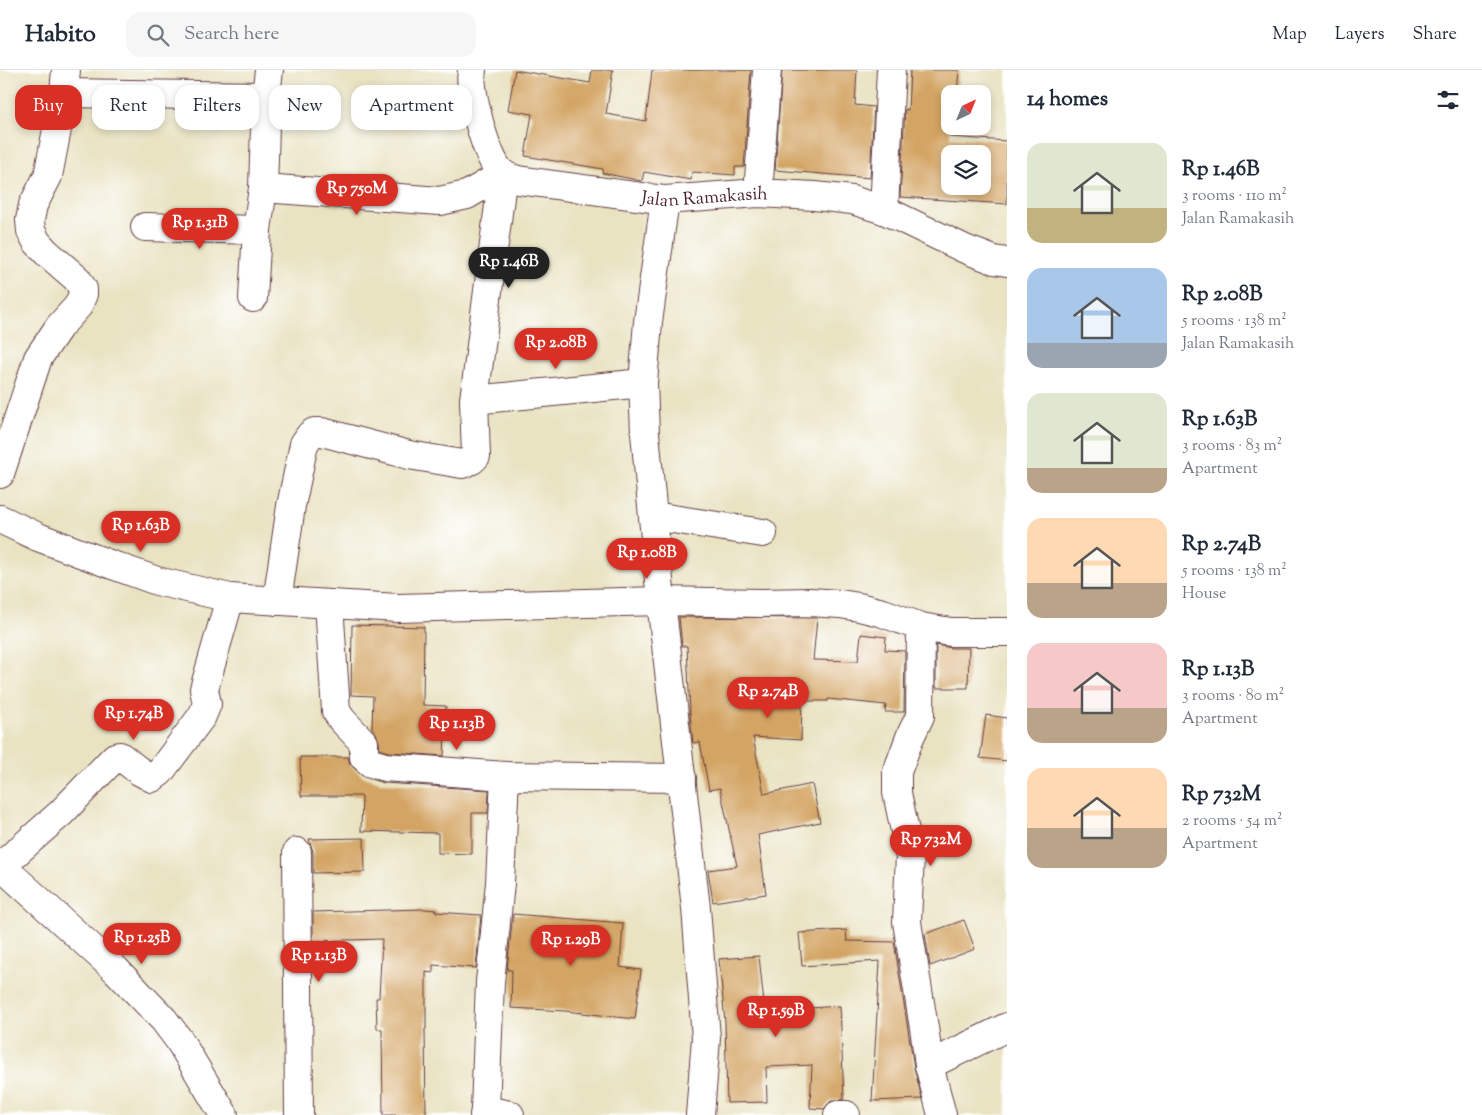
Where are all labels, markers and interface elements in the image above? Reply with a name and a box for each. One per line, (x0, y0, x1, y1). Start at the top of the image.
search box (126, 12, 476, 57)
text: Habito (25, 18, 96, 52)
icon: search (144, 21, 172, 49)
text: Search here (184, 21, 279, 48)
text: Map (1272, 22, 1307, 48)
text: Layers (1335, 22, 1385, 48)
text: Share (1413, 22, 1457, 48)
chip: Buy (15, 85, 82, 130)
chip: Rent (92, 85, 165, 130)
chip: Filters (175, 85, 259, 130)
chip: New (269, 85, 341, 130)
chip: Apartment (351, 85, 472, 130)
north arrow (941, 85, 991, 135)
map controls (941, 85, 991, 195)
text: 14 homes (1027, 85, 1108, 115)
icon: filters (1434, 86, 1462, 114)
button: layers (941, 145, 991, 195)
text: Rp 1.46B (1182, 155, 1260, 185)
icon: home (1067, 163, 1127, 223)
pin: Rp 750M (311, 174, 403, 216)
text: Rp 750M (327, 178, 387, 201)
street label: Jalan Ramakasih (639, 182, 769, 215)
text: 3 rooms · 110 m² (1182, 185, 1287, 208)
pin: Rp 1.31B (148, 208, 252, 250)
text: Jalan Ramakasih (1182, 208, 1295, 231)
text: Rp 1.31B (172, 212, 228, 235)
pin: Rp 1.46B (457, 246, 561, 289)
text: Rp 1.46B (479, 251, 539, 274)
text: Rp 2.08B (1182, 280, 1262, 310)
icon: home (1067, 288, 1127, 348)
text: 5 rooms · 138 m² (1182, 310, 1287, 333)
pin: Rp 2.08B (504, 328, 608, 370)
text: Rp 2.08B (525, 332, 587, 355)
text: Jalan Ramakasih (1182, 333, 1295, 356)
text: Rp 1.63B (1182, 405, 1257, 435)
icon: home (1067, 413, 1127, 473)
text: 3 rooms · 83 m² (1182, 435, 1282, 458)
text: Apartment (1182, 458, 1258, 481)
pin: Rp 1.63B (89, 510, 193, 553)
text: Rp 1.63B (112, 515, 170, 538)
text: Rp 2.74B (1182, 530, 1261, 560)
pin: Rp 1.08B (595, 538, 699, 580)
icon: home (1067, 538, 1127, 598)
text: Rp 1.08B (617, 542, 677, 565)
text: 5 rooms · 138 m² (1182, 560, 1287, 583)
text: House (1182, 583, 1226, 606)
text: Rp 1.13B (1182, 655, 1254, 685)
icon: home (1067, 663, 1127, 723)
pin: Rp 2.74B (716, 676, 820, 719)
text: Rp 2.74B (738, 681, 798, 704)
text: 3 rooms · 80 m² (1182, 685, 1284, 708)
pin: Rp 1.74B (82, 698, 186, 741)
text: Rp 1.74B (105, 703, 163, 726)
pin: Rp 1.13B (405, 708, 509, 751)
text: Apartment (1182, 708, 1258, 731)
text: Rp 1.13B (429, 713, 485, 736)
text: Rp 732M (1182, 780, 1261, 810)
icon: home (1067, 788, 1127, 848)
text: 2 rooms · 54 m² (1182, 810, 1282, 833)
pin: Rp 732M (885, 824, 977, 867)
text: Rp 732M (901, 829, 961, 852)
text: Apartment (1182, 833, 1258, 856)
pin: Rp 1.25B (90, 922, 194, 965)
pin: Rp 1.29B (519, 924, 623, 967)
text: Rp 1.25B (114, 927, 170, 950)
text: Rp 1.29B (542, 929, 600, 952)
pin: Rp 1.13B (267, 940, 371, 983)
text: Rp 1.13B (291, 945, 347, 968)
pin: Rp 1.59B (724, 996, 828, 1038)
text: Rp 1.59B (748, 1000, 804, 1023)

